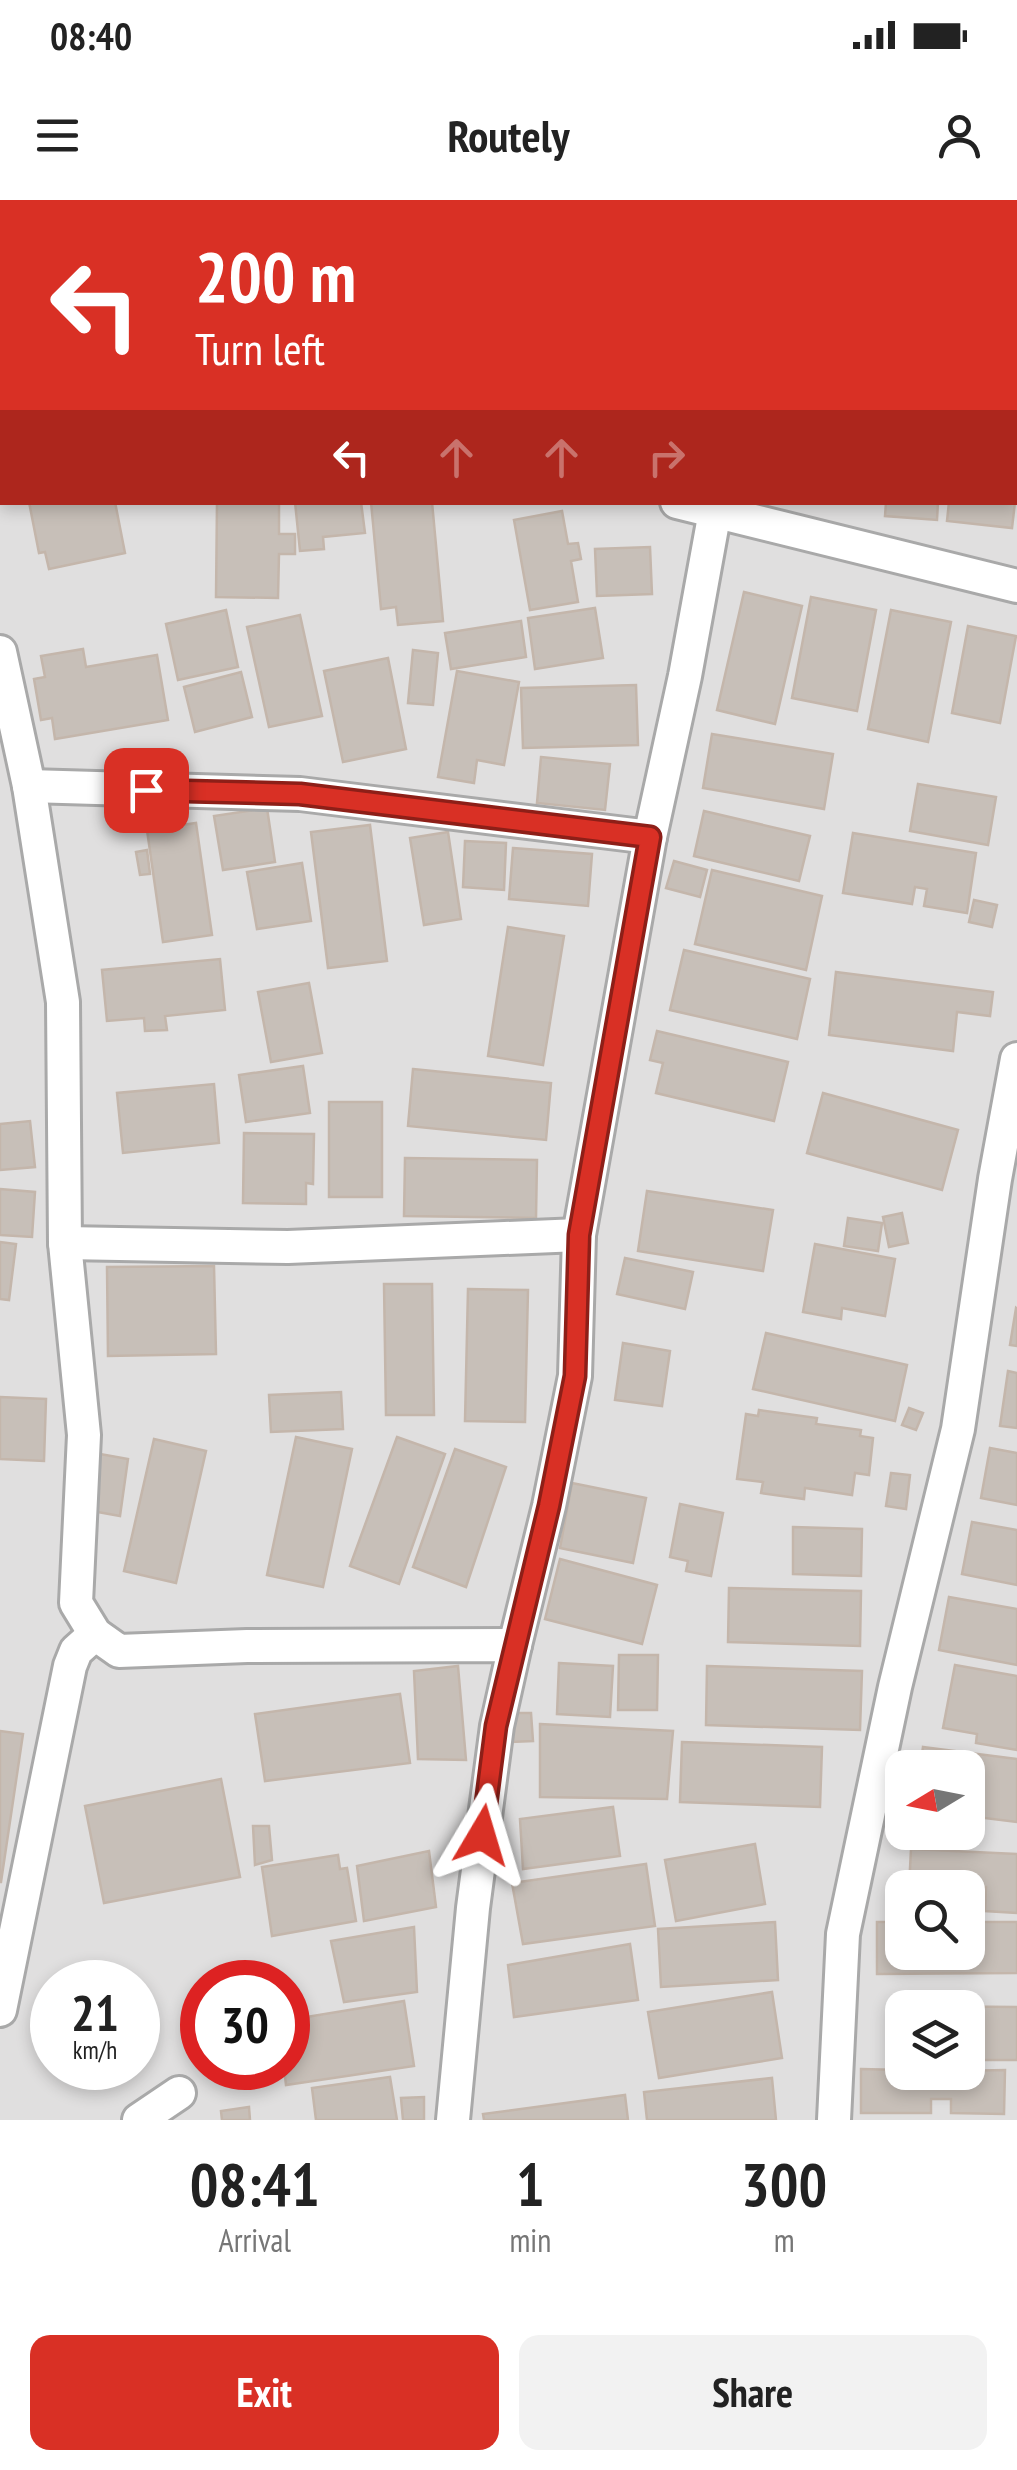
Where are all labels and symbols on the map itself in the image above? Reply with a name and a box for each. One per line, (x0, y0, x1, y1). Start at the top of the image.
pin (104, 748, 189, 833)
north arrow (885, 1750, 985, 1850)
position arrow (430, 1783, 534, 1887)
speed limit sign: 30 (180, 1960, 310, 2090)

